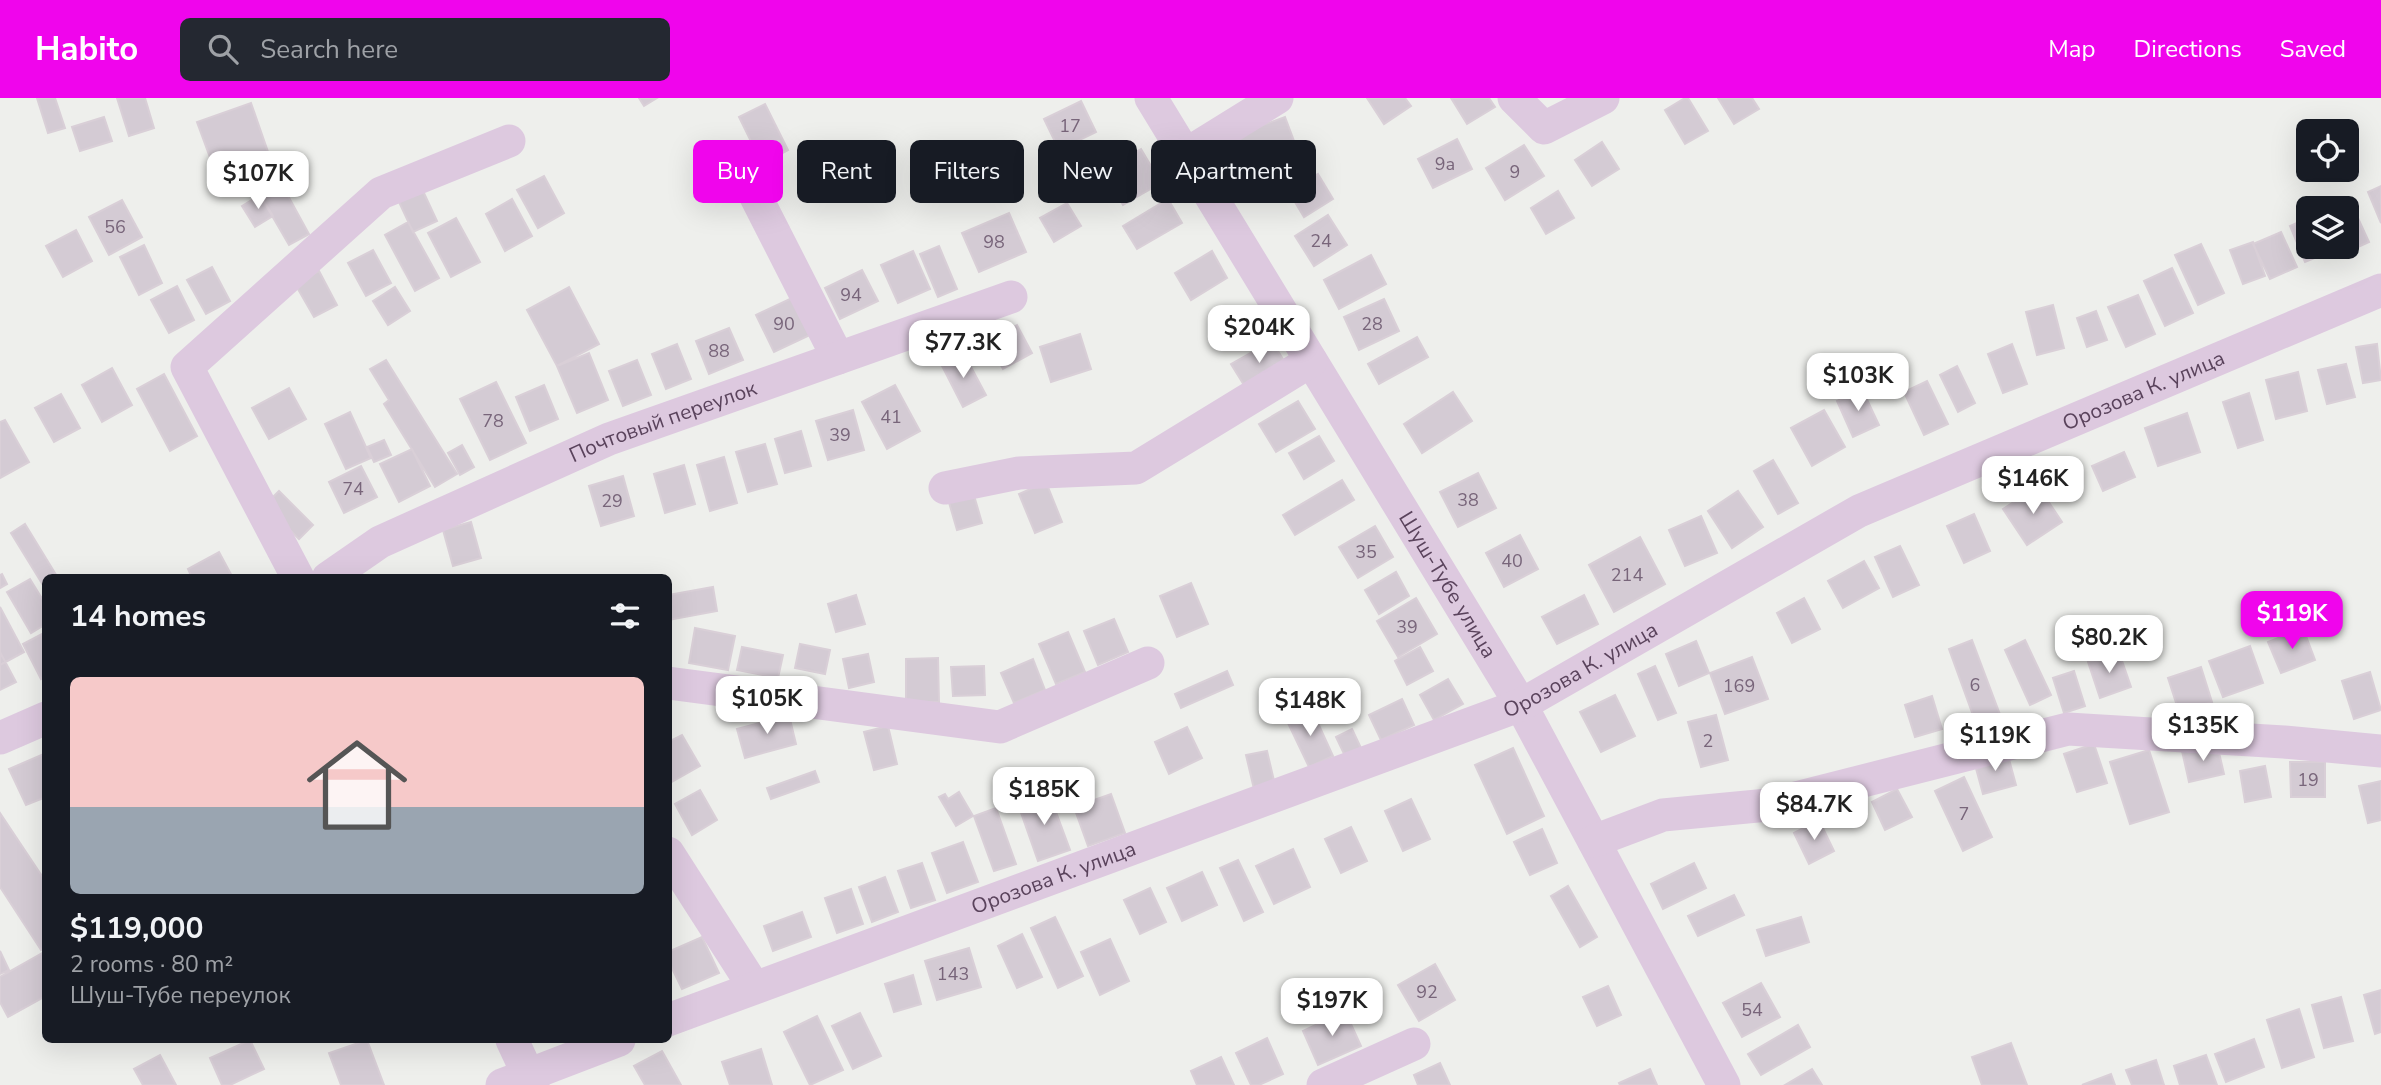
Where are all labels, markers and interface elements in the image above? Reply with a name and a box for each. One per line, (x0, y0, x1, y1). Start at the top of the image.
search box (180, 18, 670, 81)
text: Habito (35, 27, 138, 72)
icon: search (204, 30, 242, 68)
text: Search here (260, 32, 398, 67)
text: Map (2048, 33, 2095, 65)
text: Directions (2133, 33, 2242, 65)
text: Saved (2280, 33, 2346, 65)
house number: 17 (1059, 114, 1081, 138)
map controls (2296, 119, 2359, 259)
button: locate (2296, 119, 2359, 182)
chip: Buy (693, 140, 783, 203)
chip: Rent (797, 140, 896, 203)
chip: Filters (910, 140, 1024, 203)
chip: New (1038, 140, 1137, 203)
chip: Apartment (1151, 140, 1316, 203)
pin: $107K (209, 152, 307, 211)
house number: 9а (1435, 152, 1455, 176)
text: $107K (223, 158, 293, 189)
house number: 9 (1510, 160, 1520, 184)
button: layers (2296, 196, 2359, 259)
house number: 56 (104, 215, 126, 239)
house number: 24 (1310, 229, 1332, 253)
house number: 98 (983, 230, 1005, 254)
house number: 94 (840, 283, 862, 307)
pin: $204K (1210, 306, 1308, 365)
house number: 90 (773, 312, 795, 336)
text: $204K (1224, 312, 1294, 343)
house number: 28 (1361, 312, 1383, 336)
pin: $77.3K (906, 320, 1020, 380)
text: $77.3K (925, 327, 1001, 358)
house number: 88 (708, 339, 730, 363)
street label: Орозова К. улица (2058, 344, 2229, 437)
pin: $103K (1809, 354, 1907, 413)
text: $103K (1823, 360, 1893, 391)
street label: Почтовый переулок (565, 374, 761, 469)
house number: 41 (880, 405, 902, 429)
house number: 78 (482, 409, 504, 433)
house number: 39 (829, 423, 851, 447)
pin: $146K (1984, 456, 2082, 516)
text: $146K (1998, 463, 2068, 494)
house number: 74 (342, 477, 364, 501)
house number: 38 (1457, 488, 1479, 512)
house number: 29 (601, 489, 623, 513)
street label: Шуш-Тубе улица (1392, 506, 1503, 663)
house number: 35 (1355, 540, 1377, 564)
house number: 40 (1501, 549, 1523, 573)
house number: 214 (1611, 563, 1643, 587)
pin: $119K (2243, 592, 2341, 651)
text: 14 homes (70, 596, 206, 637)
icon: filters (606, 597, 644, 635)
text: $119K (2257, 598, 2327, 629)
house number: 39 (1396, 615, 1418, 639)
street label: Орозова К. улица (1499, 615, 1663, 724)
pin: $80.2K (2052, 616, 2166, 675)
text: $80.2K (2071, 622, 2147, 653)
house number: 6 (1970, 673, 1980, 697)
house number: 169 (1723, 674, 1755, 698)
pin: $105K (718, 676, 816, 736)
pin: $148K (1261, 678, 1359, 738)
text: $105K (732, 683, 802, 714)
text: $148K (1275, 685, 1345, 716)
pin: $135K (2154, 704, 2252, 763)
text: $135K (2168, 710, 2238, 741)
pin: $119K (1946, 714, 2044, 773)
text: $119K (1960, 720, 2030, 751)
icon: home (294, 722, 420, 848)
house number: 2 (1703, 729, 1713, 753)
pin: $185K (995, 768, 1093, 827)
house number: 19 (2297, 768, 2319, 792)
text: $185K (1009, 774, 1079, 805)
pin: $84.7K (1757, 782, 1871, 842)
text: $84.7K (1776, 789, 1852, 820)
house number: 7 (1959, 802, 1969, 826)
street label: Орозова К. улица (967, 834, 1140, 921)
text: $119,000 (70, 908, 203, 949)
text: 2 rooms · 80 m² (70, 949, 233, 980)
house number: 143 (937, 962, 969, 986)
pin: $197K (1283, 978, 1381, 1038)
text: Шуш-Тубе переулок (70, 980, 291, 1011)
house number: 92 (1416, 980, 1438, 1004)
text: $197K (1297, 985, 1367, 1016)
house number: 54 (1741, 998, 1763, 1022)

